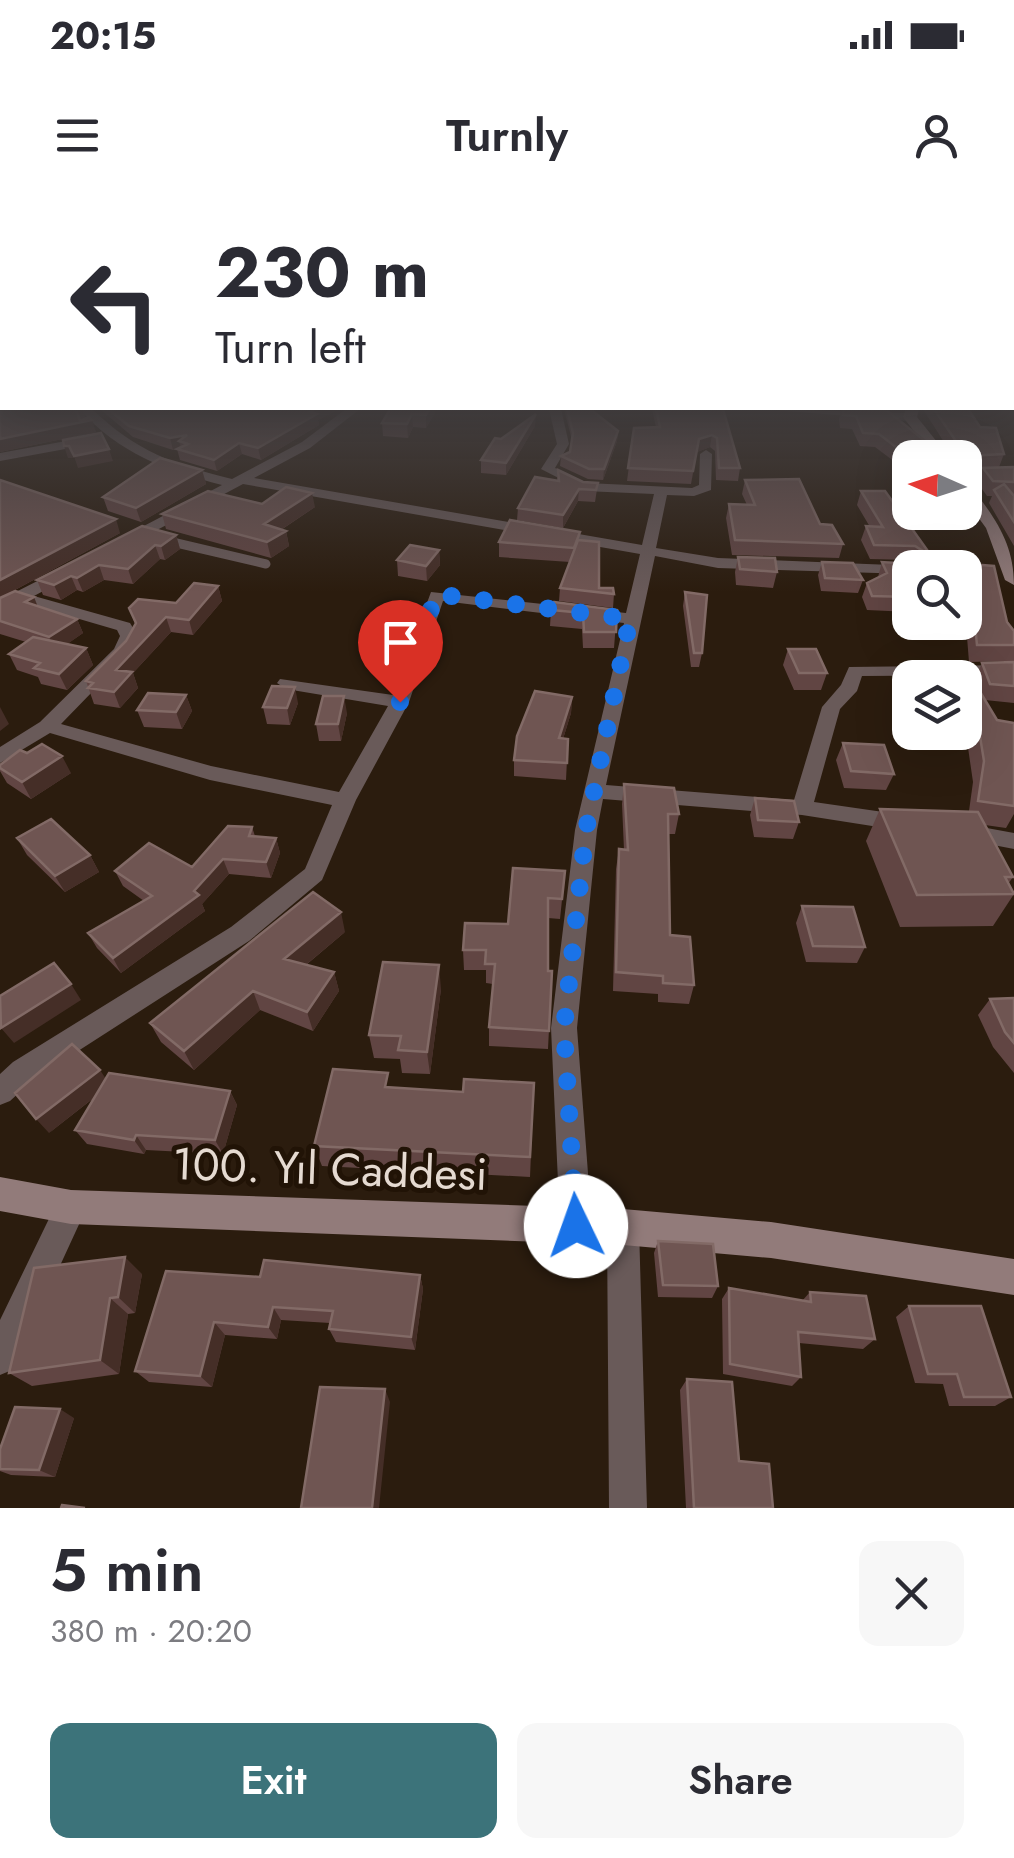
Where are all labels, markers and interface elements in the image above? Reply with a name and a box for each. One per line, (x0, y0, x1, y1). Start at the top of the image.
text: 20:15 (50, 8, 156, 63)
text: Turnly (446, 103, 568, 168)
icon: menu (50, 108, 105, 163)
icon: person (909, 108, 964, 163)
text: 230 m (215, 222, 429, 323)
icon: left (50, 240, 180, 370)
text: Turn left (215, 315, 366, 380)
north arrow (892, 440, 982, 530)
map controls (892, 440, 982, 750)
button: search (892, 550, 982, 640)
pin (358, 600, 443, 703)
icon: arrive (373, 615, 428, 670)
button: layers (892, 660, 982, 750)
street label: 100. Yıl Caddesi (171, 1131, 489, 1207)
position arrow (524, 1174, 628, 1278)
text: 5 min (50, 1527, 203, 1614)
button: close (859, 1541, 964, 1646)
text: 380 m · 20:20 (50, 1608, 252, 1654)
button: Exit (50, 1723, 497, 1838)
button: Share (517, 1723, 964, 1838)

